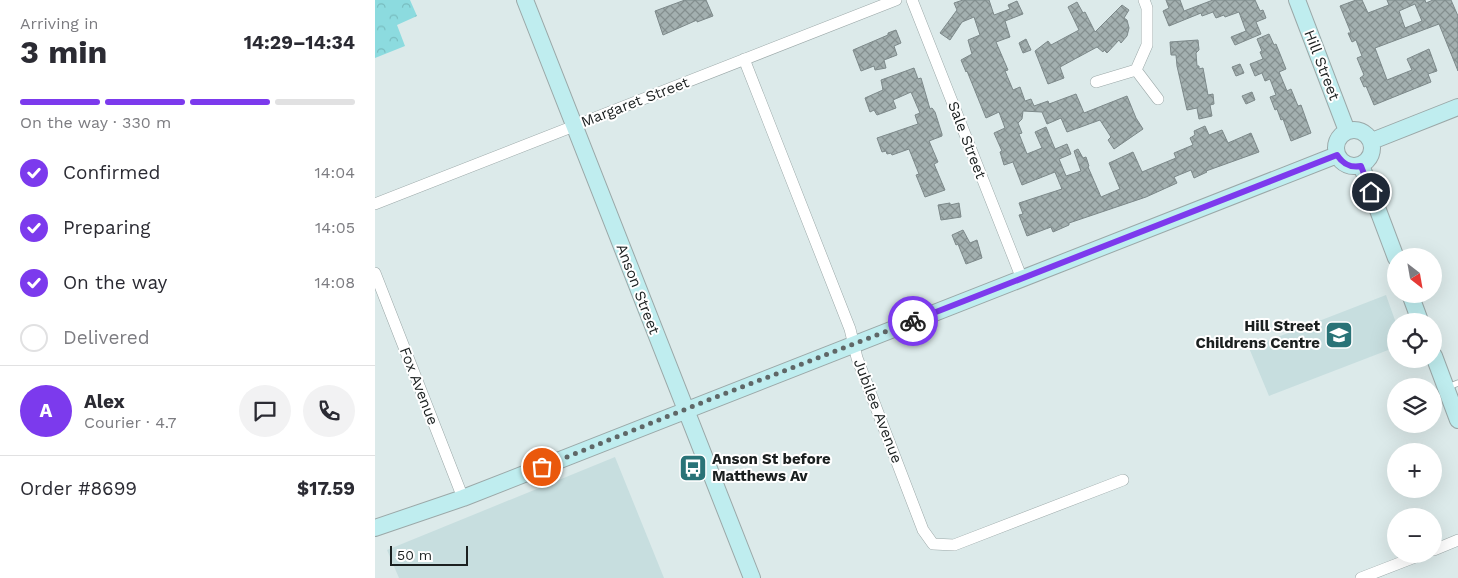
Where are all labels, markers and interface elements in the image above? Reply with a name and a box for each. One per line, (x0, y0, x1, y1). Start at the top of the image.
text: Arriving in (20, 14, 98, 33)
street label: Hill Street (1300, 27, 1344, 103)
text: 14:29–14:34 (244, 31, 355, 54)
text: 3 min (20, 33, 107, 71)
street label: Margaret Street (578, 73, 692, 131)
street label: Sale Street (944, 99, 990, 182)
text: On the way · 330 m (20, 113, 171, 132)
icon: check (20, 159, 48, 187)
text: Confirmed (63, 161, 160, 184)
text: 14:04 (315, 163, 355, 182)
pin (1350, 171, 1392, 213)
icon: home (1357, 178, 1385, 206)
icon: check (20, 214, 48, 242)
text: Preparing (63, 216, 150, 239)
text: 14:05 (315, 218, 355, 237)
street label: Anson Street (612, 241, 664, 338)
north arrow (1387, 248, 1443, 302)
map controls (1387, 248, 1442, 563)
icon: check (20, 269, 48, 297)
text: On the way (63, 271, 167, 294)
text: 14:08 (314, 273, 355, 292)
courier (888, 296, 938, 346)
icon: bike (899, 307, 927, 335)
button: locate (1387, 313, 1442, 368)
place label: Hill Street Childrens Centre (1195, 317, 1320, 352)
school or university icon: Hill Street Childrens Centre (1324, 320, 1354, 350)
text: Delivered (63, 326, 150, 349)
street label: Fox Avenue (396, 344, 442, 428)
street label: Jubilee Avenue (850, 356, 906, 466)
button: layers (1387, 378, 1442, 433)
button: chat (239, 385, 291, 437)
button: phone (303, 385, 355, 437)
text: Alex (84, 390, 125, 413)
text: A (40, 399, 52, 422)
text: Courier · 4.7 (84, 413, 177, 432)
button: + (1387, 443, 1442, 498)
pin (521, 446, 563, 488)
place label: Anson St before Matthews Av (712, 450, 831, 485)
icon: bag (528, 453, 556, 481)
bus stop icon: Anson St before Matthews Av (678, 453, 708, 483)
text: Order #8699 (20, 477, 137, 500)
text: $17.59 (297, 477, 355, 500)
button: − (1387, 508, 1442, 563)
scale bar (390, 543, 467, 566)
text: 50 m (397, 547, 432, 563)

